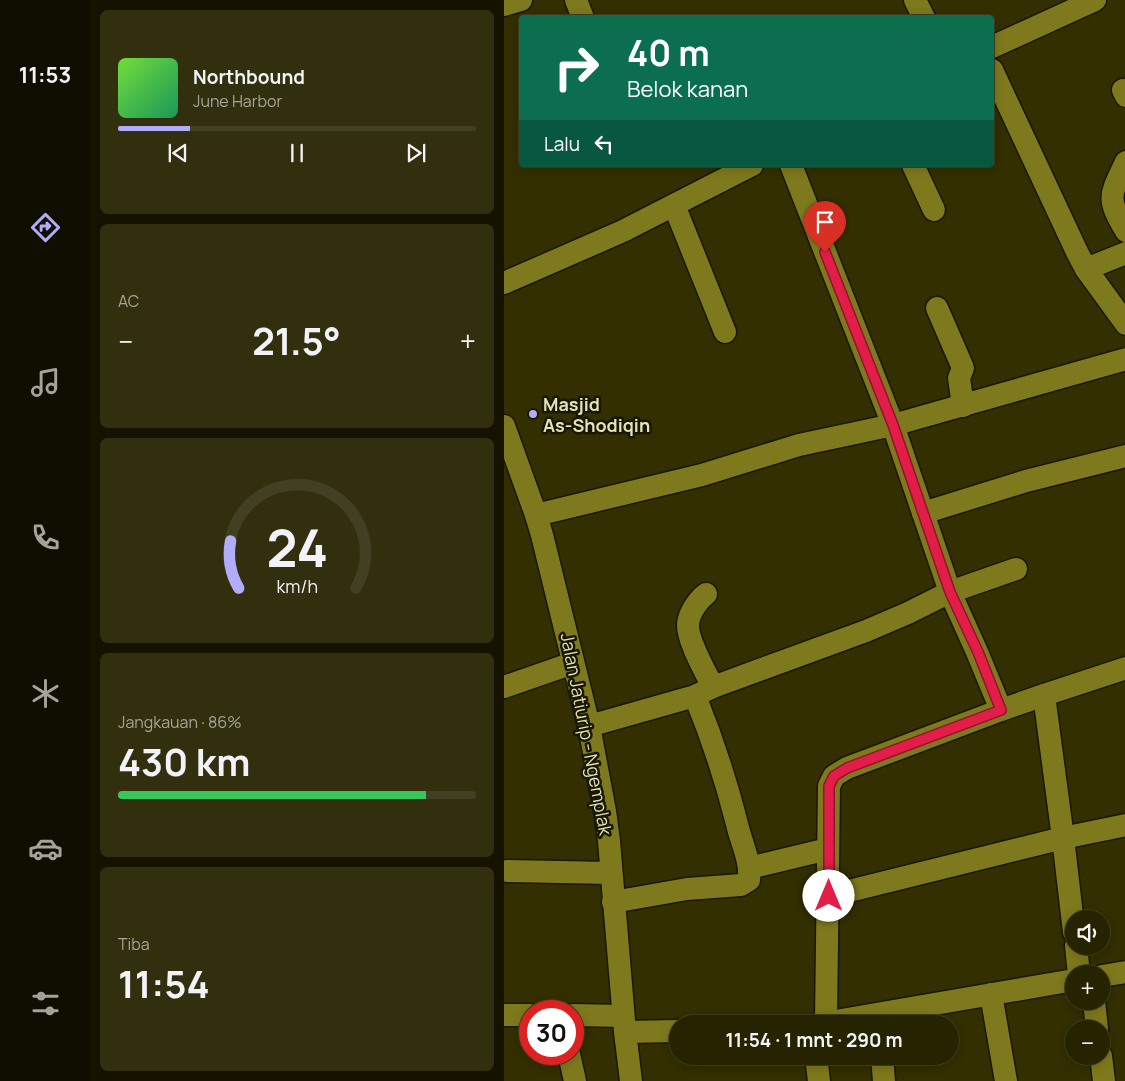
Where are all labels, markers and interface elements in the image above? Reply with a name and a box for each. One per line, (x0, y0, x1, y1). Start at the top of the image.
text: 40 m (627, 29, 710, 77)
icon: right (544, 35, 609, 100)
text: 11:53 (19, 60, 71, 90)
text: Northbound (193, 64, 305, 90)
text: Belok kanan (627, 74, 748, 104)
text: June Harbor (193, 90, 282, 112)
icon: left (590, 130, 618, 158)
text: Lalu (544, 131, 580, 157)
icon: previous (164, 139, 192, 167)
icon: pause (283, 139, 311, 167)
icon: next (402, 139, 430, 167)
pin (804, 201, 846, 252)
icon: arrive (811, 208, 839, 236)
icon: directions (28, 210, 63, 245)
text: AC (118, 290, 139, 312)
text: 21.5° (252, 314, 341, 366)
text: − (118, 322, 133, 360)
text: + (460, 322, 476, 360)
icon: music (28, 365, 63, 400)
place label: Masjid As-Shodiqin (543, 392, 650, 437)
marker: Masjid As-Shodiqin (527, 408, 539, 420)
text: 24 (266, 512, 328, 583)
icon: phone (28, 520, 63, 555)
text: km/h (276, 574, 318, 598)
street label: Jalan Jatiurip - Ngemplak (556, 631, 619, 838)
icon: climate (28, 676, 63, 711)
text: Jangkauan · 86% (118, 711, 242, 733)
text: 430 km (118, 735, 250, 787)
icon: car (28, 831, 63, 866)
position arrow (802, 869, 854, 921)
map controls (1065, 910, 1110, 1065)
button: sound (1065, 910, 1110, 955)
text: Tiba (118, 933, 150, 955)
text: 11:54 (118, 957, 210, 1009)
button: + (1065, 965, 1110, 1010)
icon: filters (28, 986, 63, 1021)
speed limit sign: 30 (519, 1000, 584, 1065)
button: − (1065, 1020, 1110, 1065)
text: 11:54 · 1 mnt · 290 m (726, 1027, 903, 1053)

